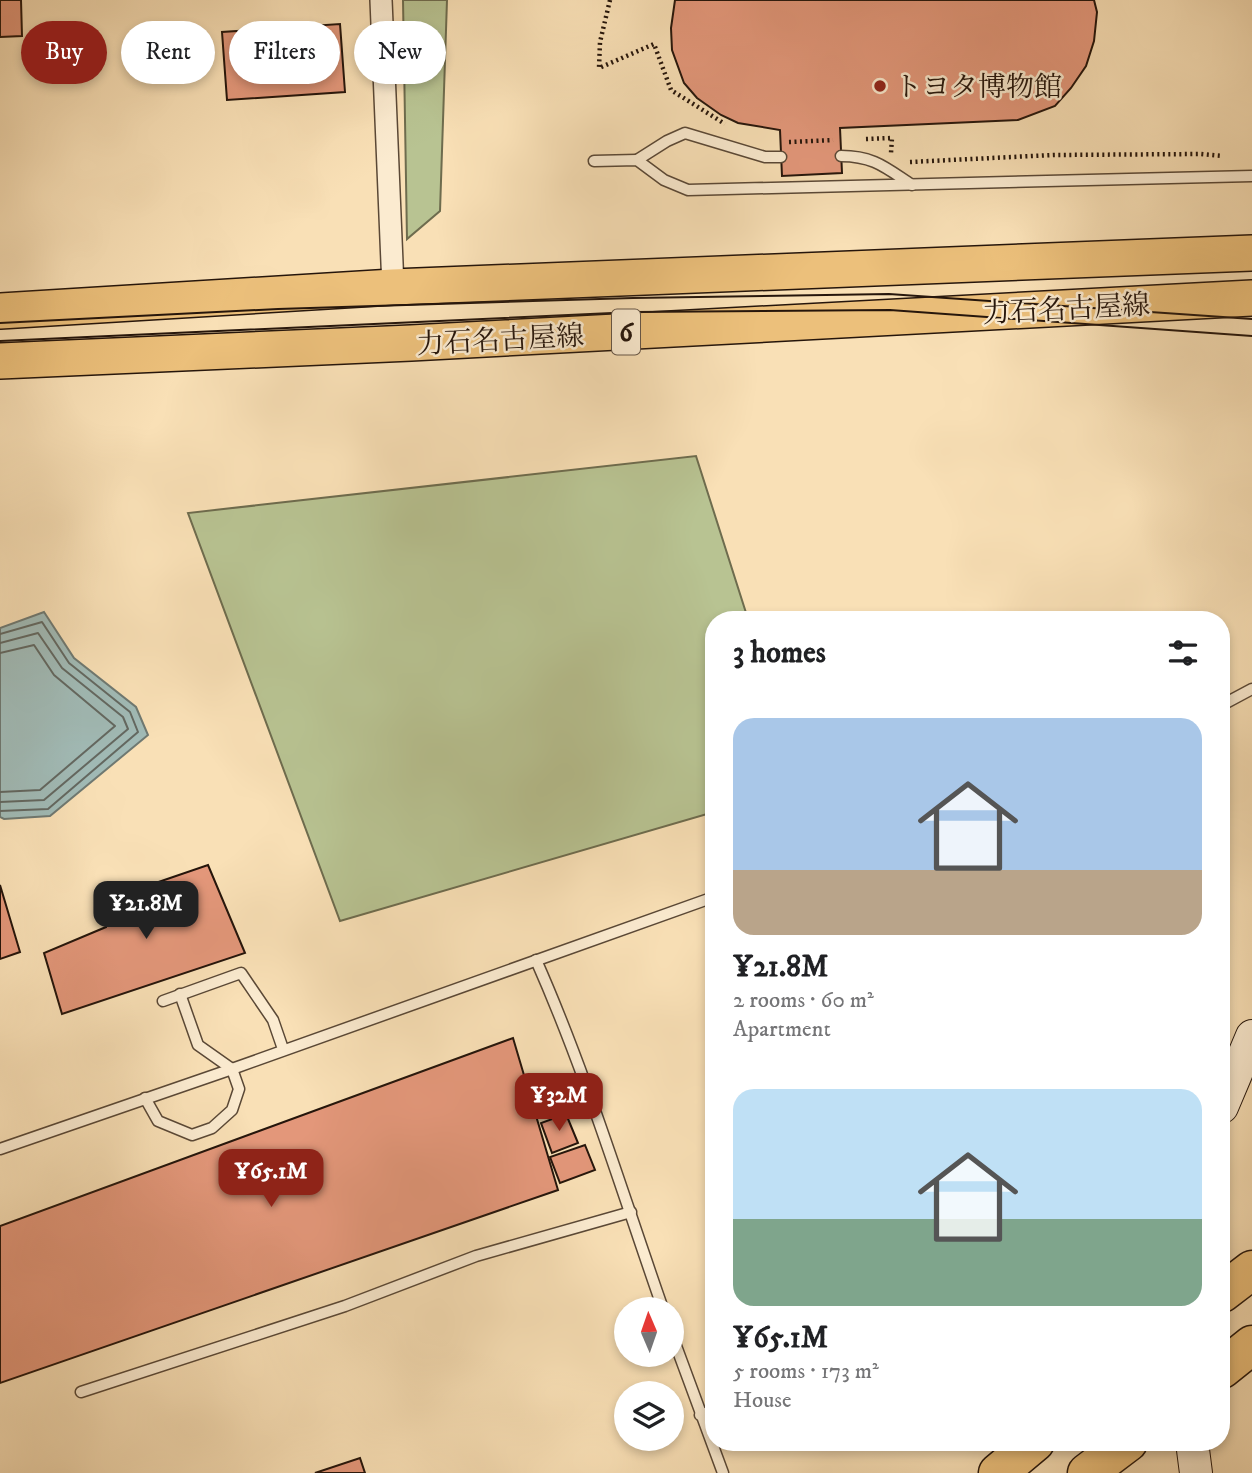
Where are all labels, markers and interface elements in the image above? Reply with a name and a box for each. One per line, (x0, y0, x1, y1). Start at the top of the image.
chip: Buy (21, 21, 107, 84)
chip: Rent (121, 21, 215, 84)
chip: Filters (229, 21, 340, 84)
chip: New (354, 21, 446, 84)
place label: トヨタ博物館 (894, 70, 1062, 105)
marker: トヨタ博物館 (872, 78, 888, 94)
street label: 力石名古屋線 (981, 288, 1151, 331)
road number: 6 (612, 310, 640, 354)
street label: 力石名古屋線 (415, 319, 585, 362)
icon: filters (1164, 634, 1202, 672)
text: 3 homes (733, 635, 826, 672)
icon: home (905, 763, 1031, 889)
pin: ¥21.8M (89, 881, 203, 941)
text: ¥21.8M (109, 889, 183, 918)
text: ¥21.8M (733, 949, 828, 986)
text: 2 rooms · 60 m² (733, 986, 874, 1015)
text: Apartment (733, 1015, 831, 1044)
pin: ¥32M (518, 1074, 600, 1133)
text: ¥32M (531, 1081, 587, 1110)
icon: home (905, 1134, 1031, 1260)
pin: ¥65.1M (214, 1150, 328, 1209)
text: ¥65.1M (234, 1157, 308, 1186)
north arrow (614, 1297, 684, 1367)
map controls (614, 1297, 684, 1451)
text: ¥65.1M (733, 1320, 828, 1357)
text: 5 rooms · 173 m² (733, 1357, 879, 1386)
button: layers (614, 1381, 684, 1451)
text: House (733, 1386, 791, 1415)

